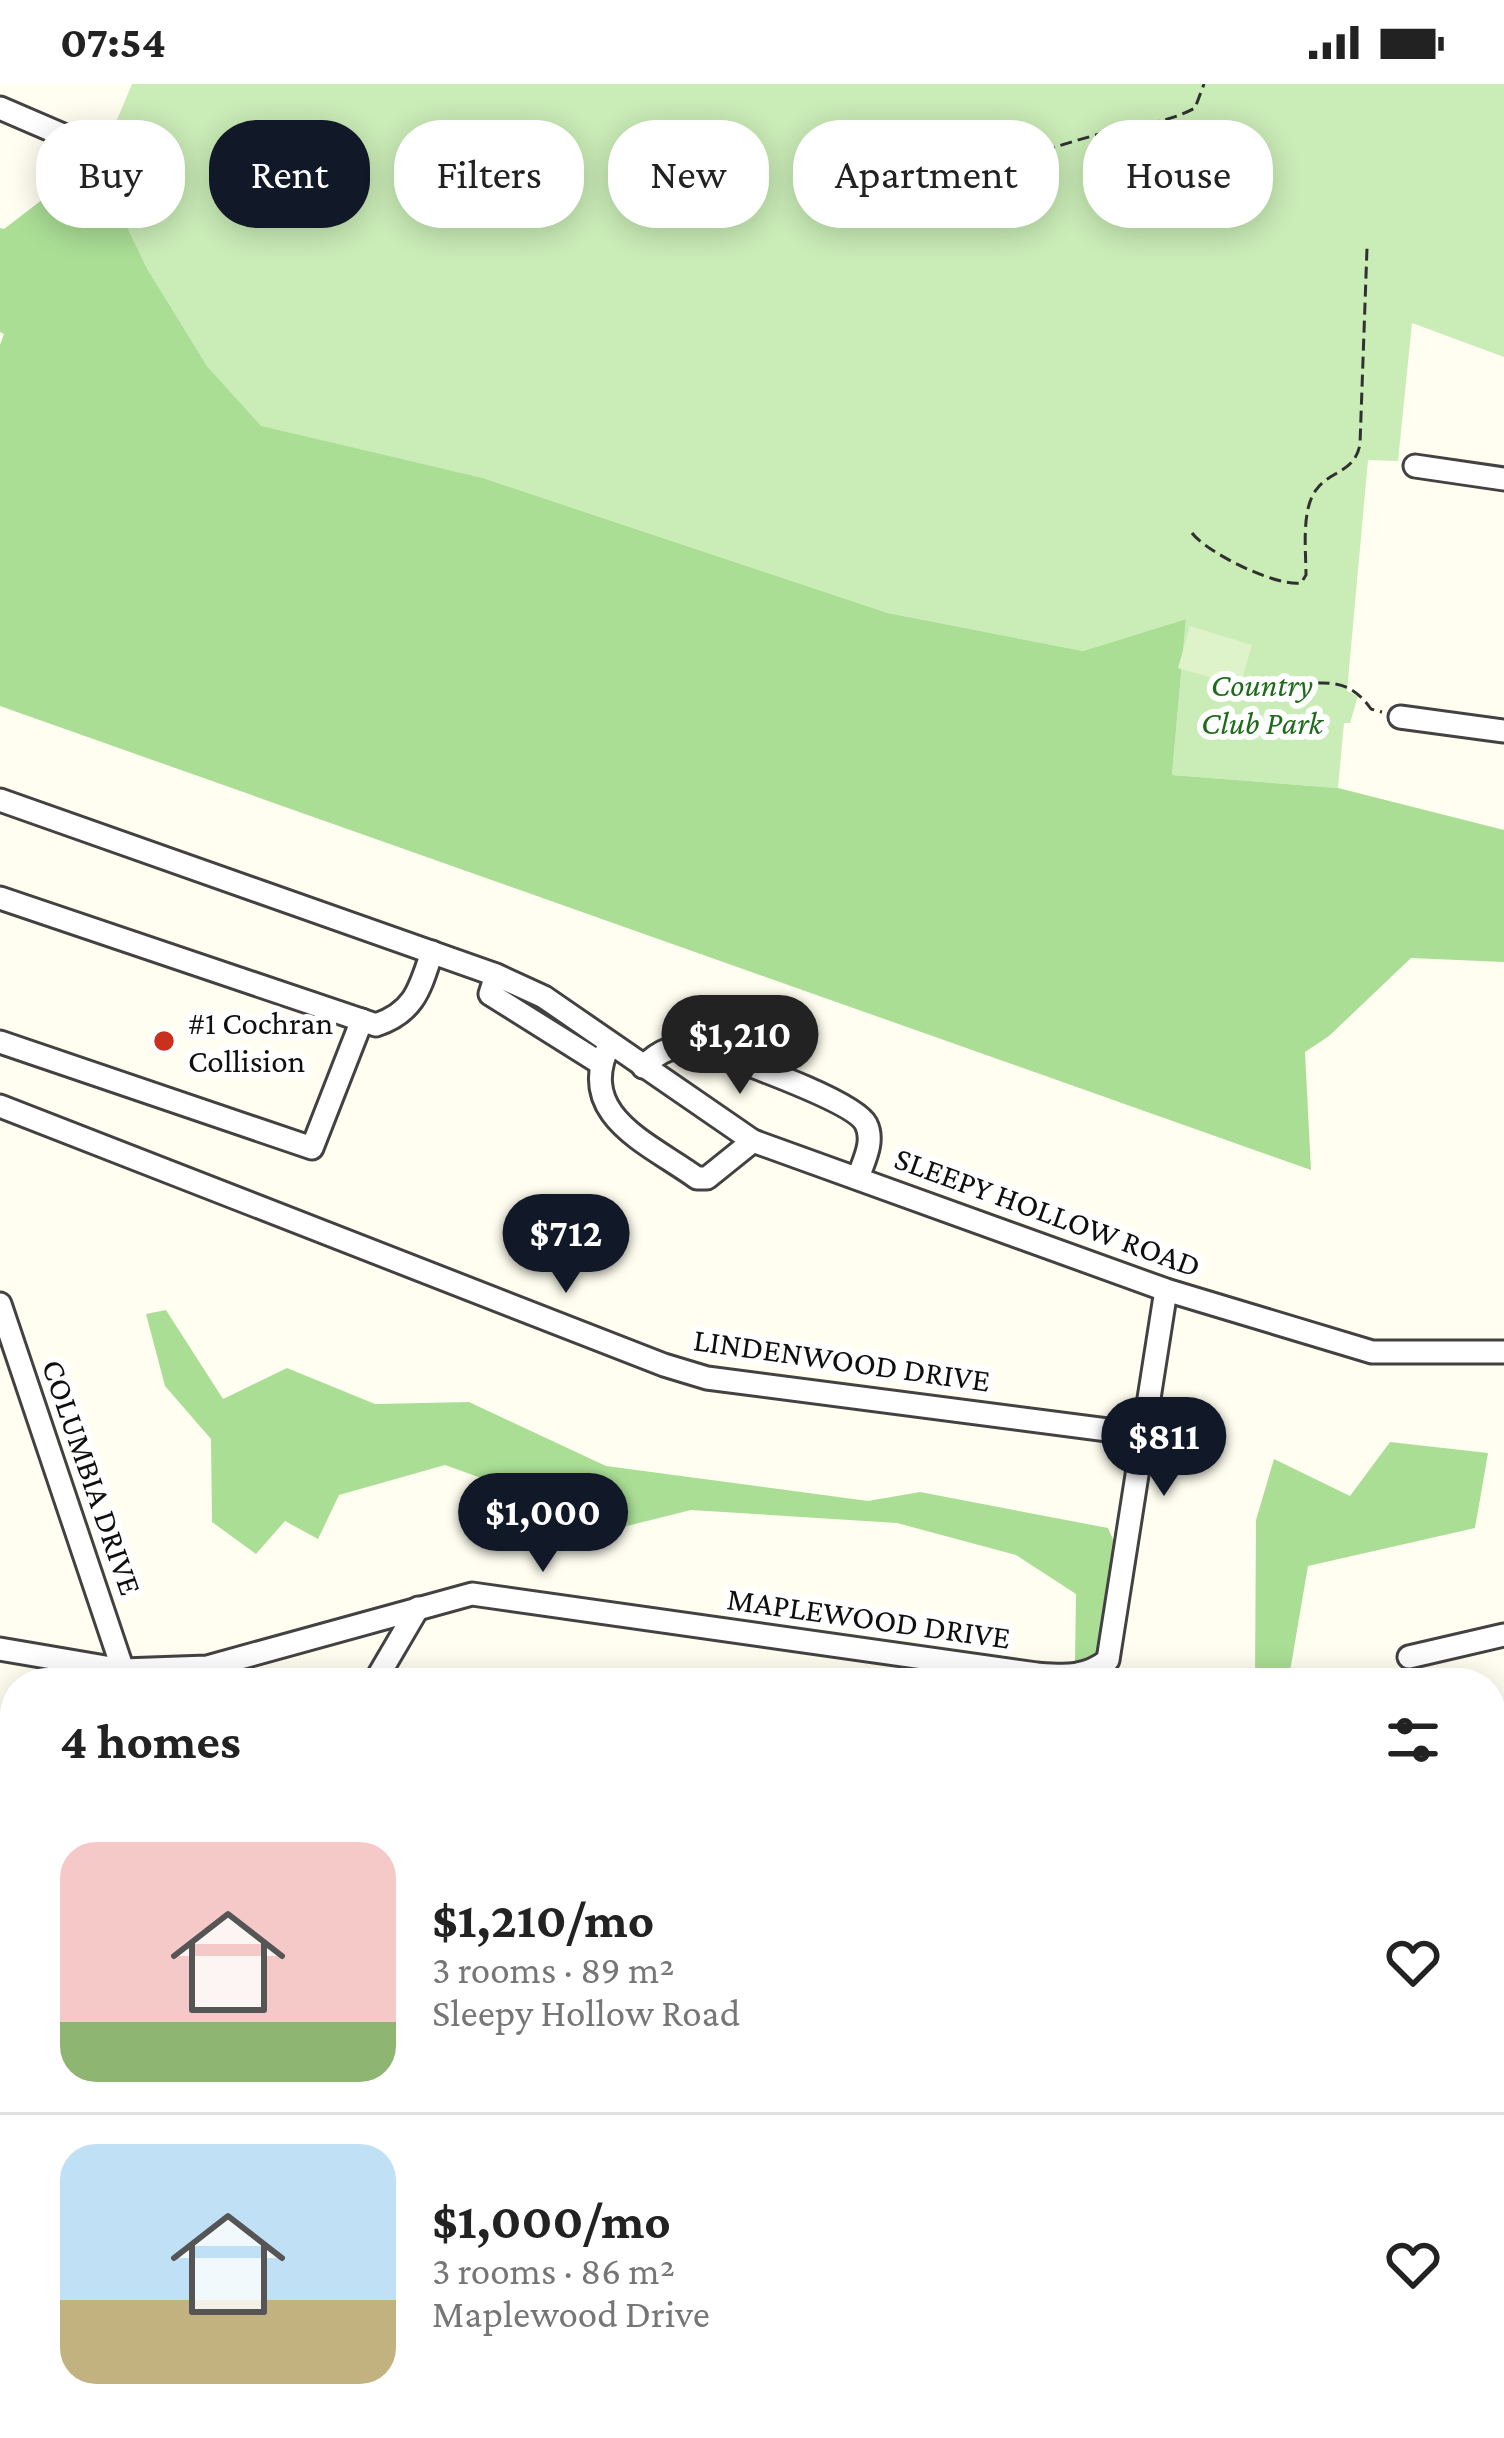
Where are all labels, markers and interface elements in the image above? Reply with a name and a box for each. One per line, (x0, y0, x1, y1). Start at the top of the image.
text: 07:54 (60, 17, 166, 67)
chip: Buy (36, 120, 185, 228)
chip: Rent (209, 120, 370, 228)
chip: Filters (394, 120, 584, 228)
chip: New (608, 120, 769, 228)
chip: Apartment (793, 120, 1059, 228)
chip: House (1083, 120, 1273, 228)
park label: Country Club Park (1201, 666, 1325, 741)
pin: $1,210 (642, 995, 838, 1097)
place label: #1 Cochran Collision (188, 1004, 333, 1079)
text: $1,210 (688, 1012, 792, 1055)
marker: #1 Cochran Collision (151, 1028, 177, 1054)
street label: SLEEPY HOLLOW ROAD (890, 1139, 1206, 1284)
pin: $712 (495, 1194, 637, 1296)
text: $712 (530, 1211, 602, 1254)
street label: LINDENWOOD DRIVE (691, 1320, 993, 1399)
street label: COLUMBIA DRIVE (35, 1355, 150, 1600)
pin: $811 (1093, 1397, 1235, 1499)
text: $811 (1128, 1414, 1200, 1457)
pin: $1,000 (445, 1473, 641, 1575)
text: $1,000 (485, 1490, 601, 1533)
street label: MAPLEWOOD DRIVE (725, 1579, 1013, 1656)
icon: filters (1380, 1707, 1446, 1773)
text: 4 homes (60, 1712, 241, 1769)
icon: home (156, 1890, 300, 2034)
text: $1,210/mo (432, 1891, 654, 1948)
icon: heart (1380, 1929, 1446, 1995)
text: 3 rooms · 89 m² (432, 1948, 675, 1991)
text: Sleepy Hollow Road (432, 1991, 740, 2034)
icon: home (156, 2192, 300, 2336)
text: $1,000/mo (432, 2192, 671, 2249)
icon: heart (1380, 2231, 1446, 2297)
text: 3 rooms · 86 m² (432, 2249, 675, 2292)
text: Maplewood Drive (432, 2292, 710, 2335)

